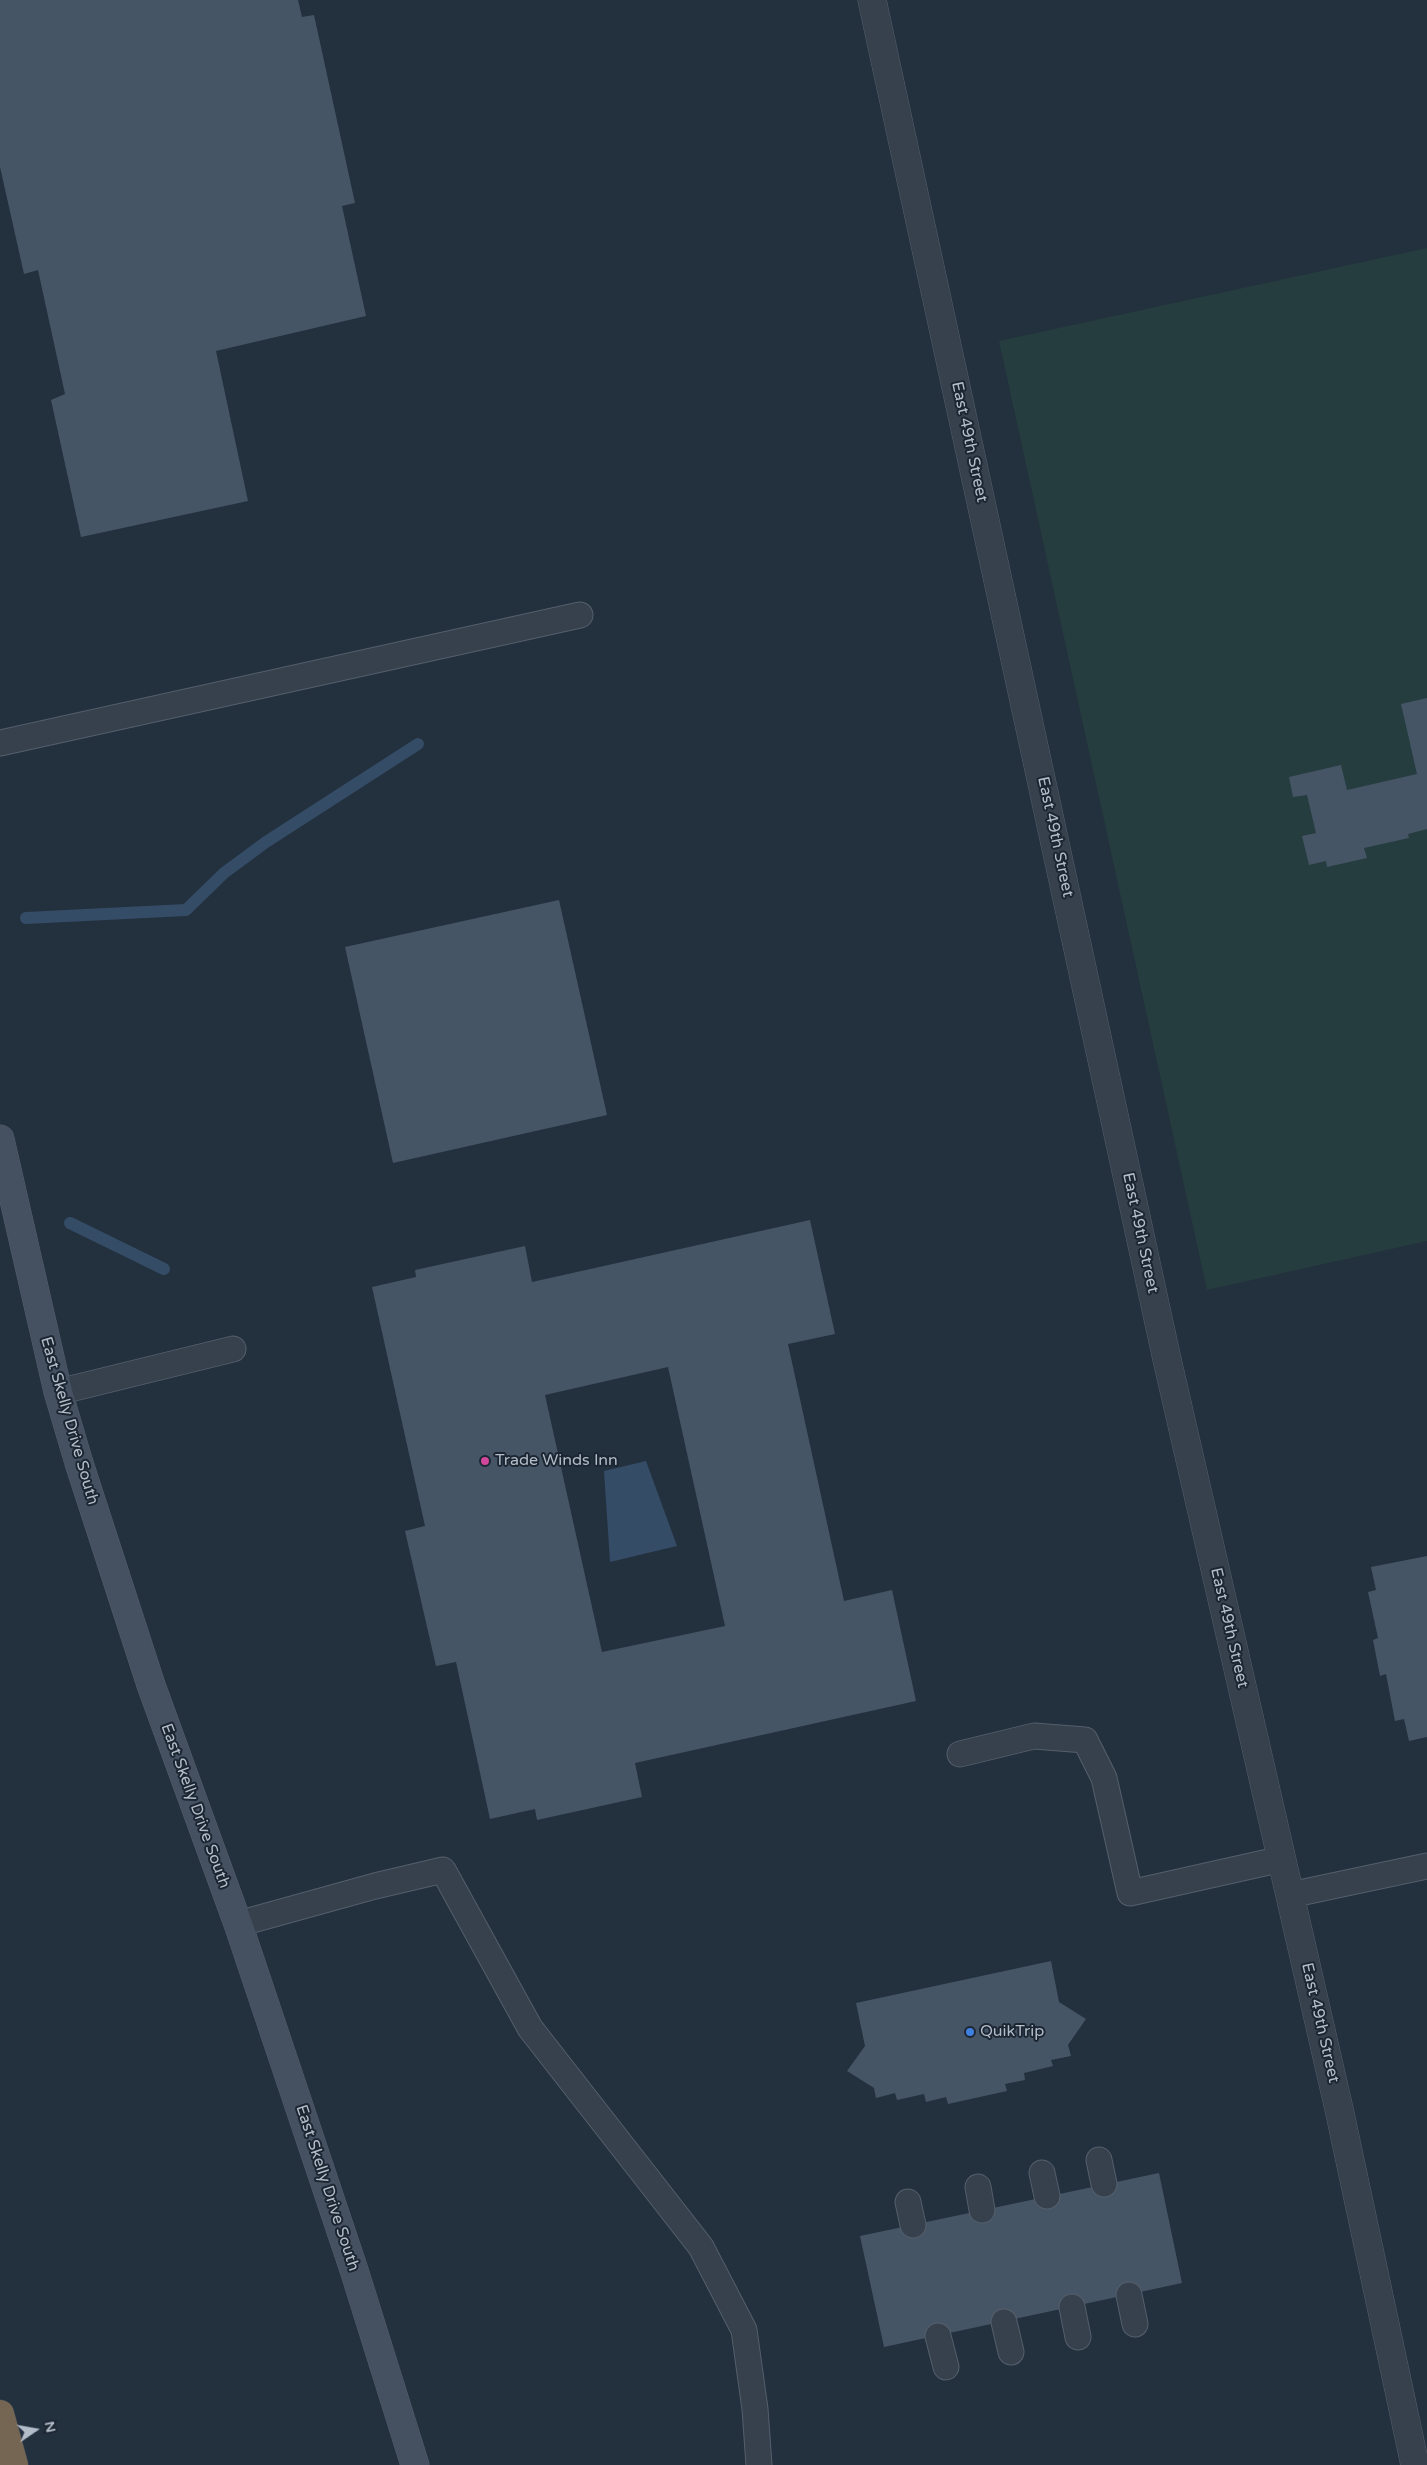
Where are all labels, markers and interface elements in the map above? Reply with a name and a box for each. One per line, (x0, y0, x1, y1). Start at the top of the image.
street label: East 49th Street (947, 380, 991, 504)
street label: East 49th Street (1033, 775, 1077, 899)
street label: East 49th Street (1118, 1171, 1162, 1295)
street label: East Skelly Drive South (36, 1335, 102, 1507)
place label: Trade Winds Inn (495, 1451, 618, 1471)
marker: Trade Winds Inn (479, 1455, 491, 1467)
street label: East 49th Street (1206, 1566, 1252, 1690)
street label: East Skelly Drive South (156, 1721, 234, 1891)
street label: East 49th Street (1297, 1961, 1343, 2085)
place label: QuikTrip (980, 2022, 1044, 2042)
marker: QuikTrip (964, 2026, 976, 2038)
street label: East Skelly Drive South (291, 2102, 363, 2274)
north arrow (10, 2405, 60, 2455)
text: N (41, 2420, 60, 2434)

